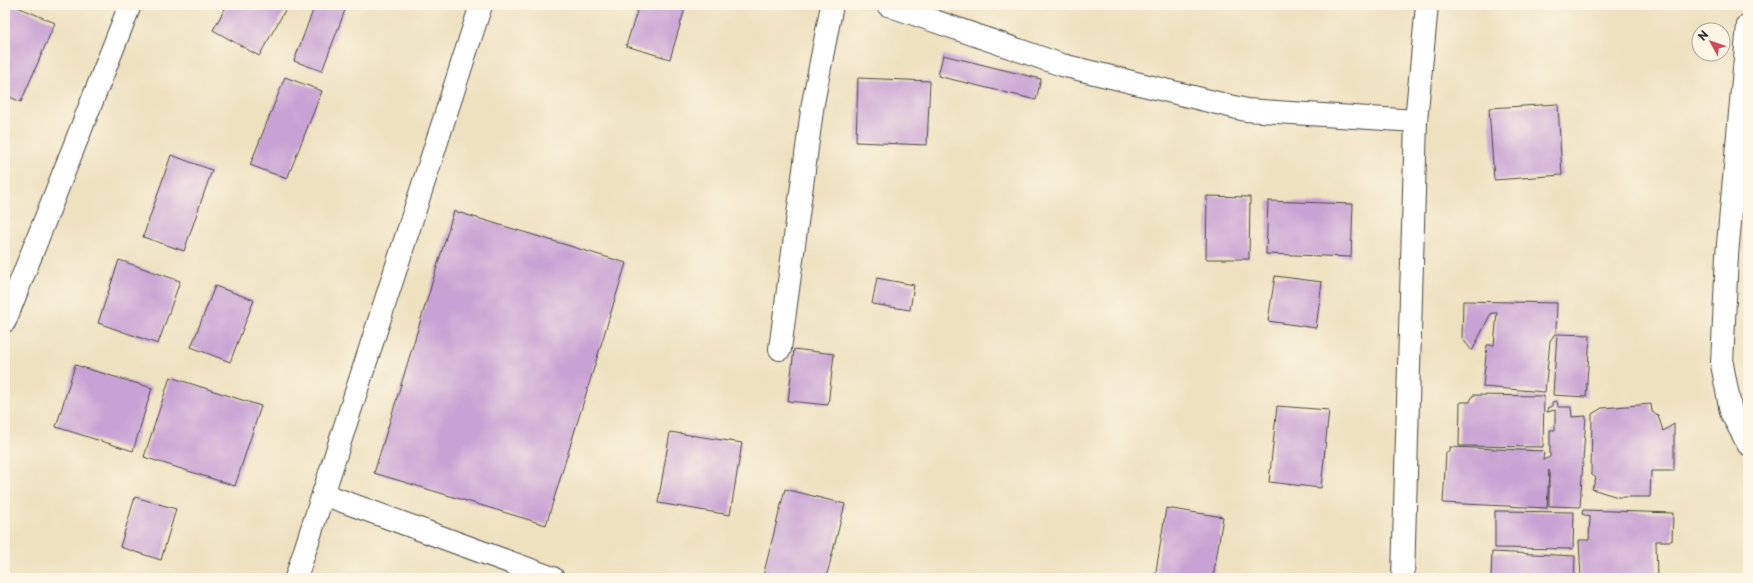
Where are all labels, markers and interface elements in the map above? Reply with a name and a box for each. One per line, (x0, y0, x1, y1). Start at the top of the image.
north arrow (1691, 22, 1731, 62)
text: N (1694, 26, 1712, 44)

